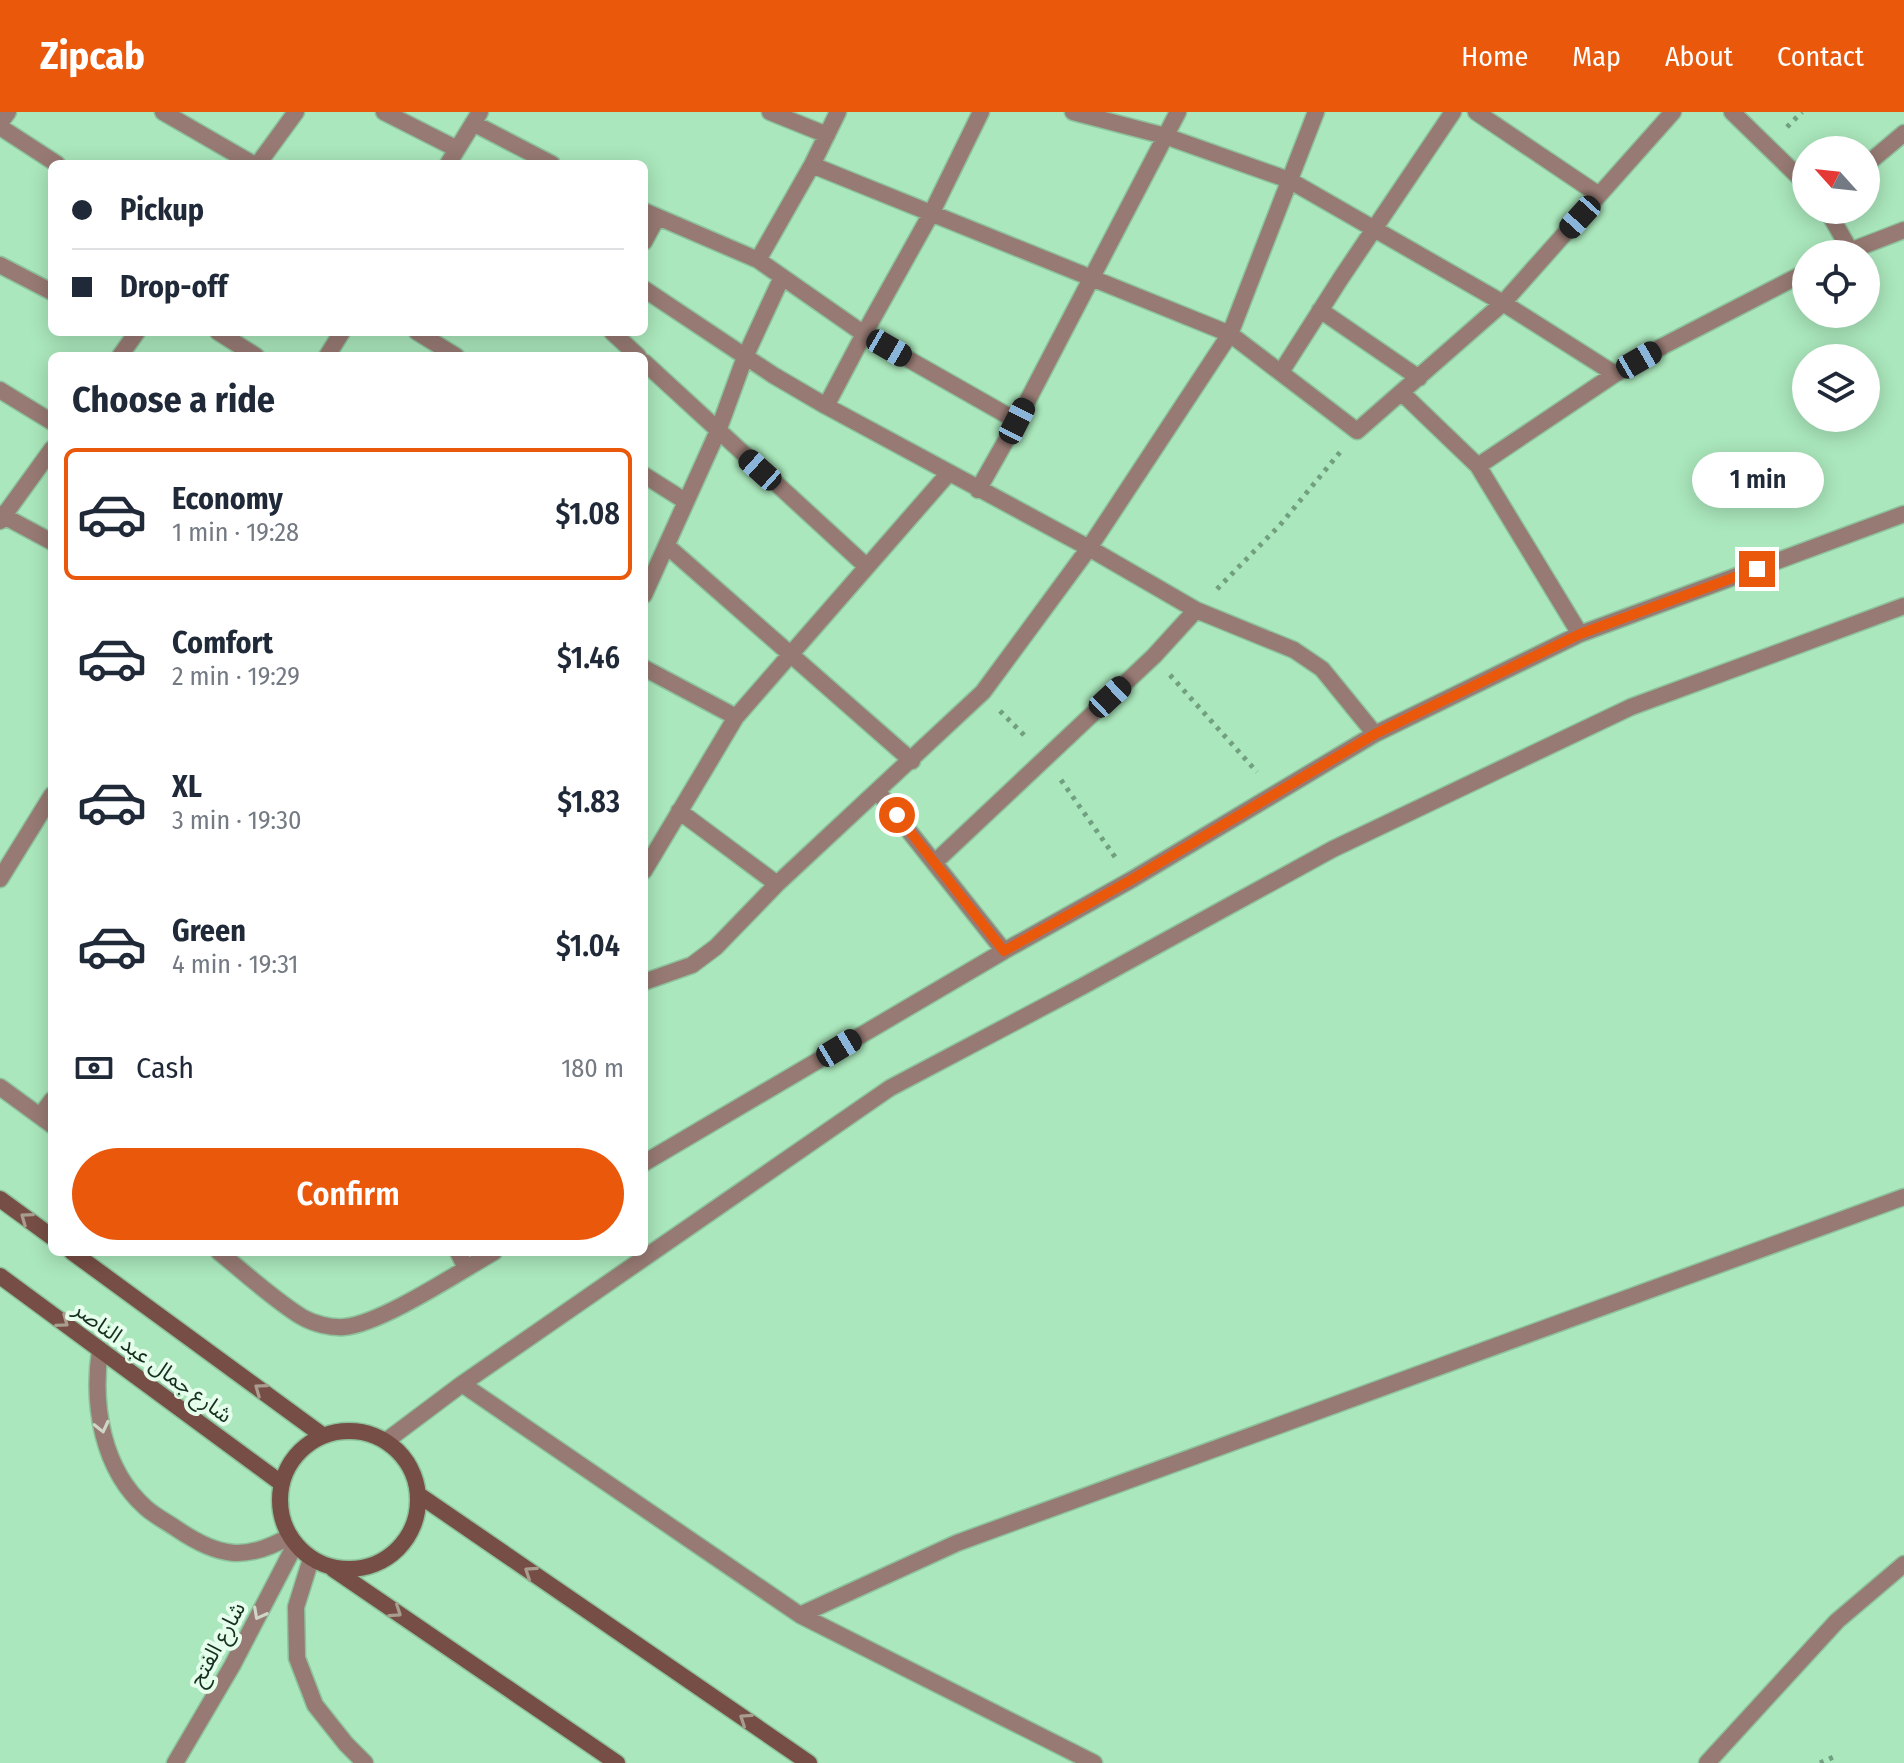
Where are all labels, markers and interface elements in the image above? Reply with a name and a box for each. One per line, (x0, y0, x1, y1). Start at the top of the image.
text: Zipcab (40, 33, 145, 79)
text: Home (1461, 40, 1528, 73)
text: Map (1572, 40, 1621, 73)
text: About (1665, 40, 1733, 73)
text: Contact (1777, 40, 1864, 73)
north arrow (1792, 136, 1880, 224)
map controls (1792, 136, 1880, 432)
car (1555, 191, 1605, 243)
text: Pickup (120, 192, 204, 228)
button: locate (1792, 240, 1880, 328)
text: Drop-off (120, 269, 227, 305)
car (862, 326, 916, 370)
car (1612, 338, 1666, 382)
button: layers (1792, 344, 1880, 432)
text: Choose a ride (72, 378, 275, 422)
car (995, 394, 1039, 448)
car (734, 445, 786, 495)
callout: 1 min (1691, 453, 1823, 509)
text: 1 min (1730, 464, 1786, 495)
icon: car (76, 478, 148, 550)
text: Economy (172, 481, 283, 517)
text: $1.08 (555, 496, 620, 532)
text: 1 min · 19:28 (172, 517, 299, 548)
route end (1739, 551, 1775, 587)
icon: car (76, 622, 148, 694)
text: Comfort (172, 625, 273, 661)
text: $1.46 (557, 640, 620, 676)
text: 2 min · 19:29 (172, 661, 300, 692)
car (1084, 672, 1136, 722)
icon: car (76, 766, 148, 838)
text: XL (172, 769, 202, 805)
text: $1.83 (557, 784, 620, 820)
route start (879, 797, 915, 833)
text: 3 min · 19:30 (172, 805, 302, 836)
icon: car (76, 910, 148, 982)
text: Green (172, 913, 246, 949)
text: $1.04 (556, 928, 620, 964)
text: 4 min · 19:31 (172, 949, 298, 980)
car (812, 1025, 866, 1071)
icon: cash (72, 1046, 116, 1090)
text: Cash (136, 1050, 194, 1086)
text: 180 m (561, 1053, 624, 1084)
button: Confirm (72, 1148, 624, 1240)
one-way arrow (20, 1213, 35, 1228)
street label: شارع جمال عبد الناصر (66, 1295, 238, 1431)
one-way arrow (54, 1313, 69, 1327)
one-way arrow (254, 1384, 268, 1399)
one-way arrow (93, 1420, 110, 1433)
one-way arrow (525, 1567, 539, 1582)
street label: شارع الفتح (183, 1597, 254, 1692)
one-way arrow (387, 1602, 401, 1617)
one-way arrow (253, 1606, 268, 1621)
one-way arrow (739, 1714, 753, 1729)

